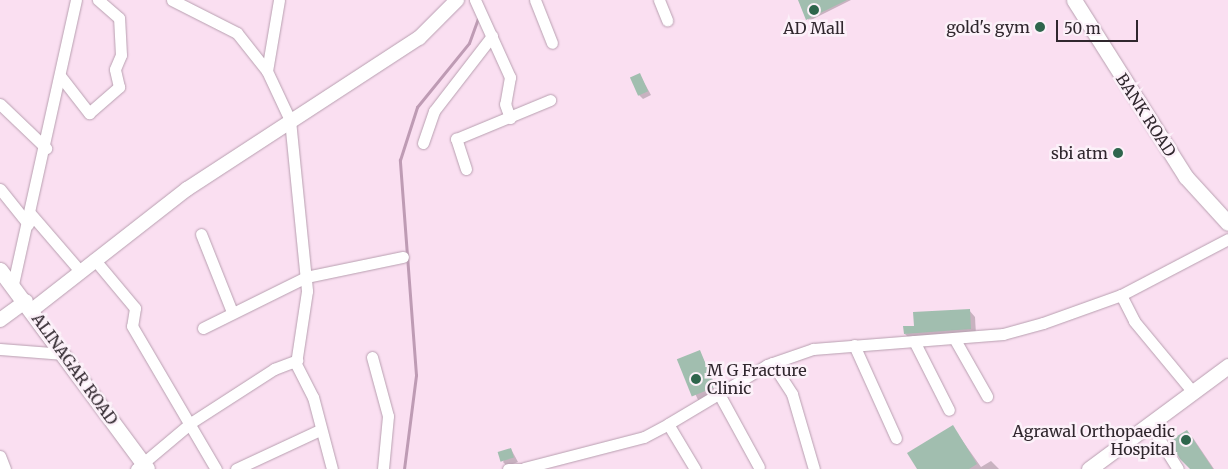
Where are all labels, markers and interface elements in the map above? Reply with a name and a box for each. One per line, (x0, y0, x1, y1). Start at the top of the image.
marker: AD Mall (808, 4, 820, 16)
scale bar (1058, 10, 1140, 42)
place label: gold's gym (946, 17, 1030, 37)
place label: AD Mall (783, 18, 845, 38)
text: 50 m (1064, 19, 1101, 38)
marker: gold's gym (1034, 21, 1046, 33)
street label: BANK ROAD (1112, 70, 1180, 160)
place label: sbi atm (1051, 143, 1108, 163)
marker: sbi atm (1112, 147, 1124, 159)
street label: ALINAGAR ROAD (28, 309, 122, 429)
place label: M G Fracture Clinic (707, 360, 806, 398)
marker: M G Fracture Clinic (689, 372, 703, 386)
place label: Agrawal Orthopaedic Hospital (1013, 421, 1175, 459)
marker: Agrawal Orthopaedic Hospital (1179, 433, 1193, 447)

